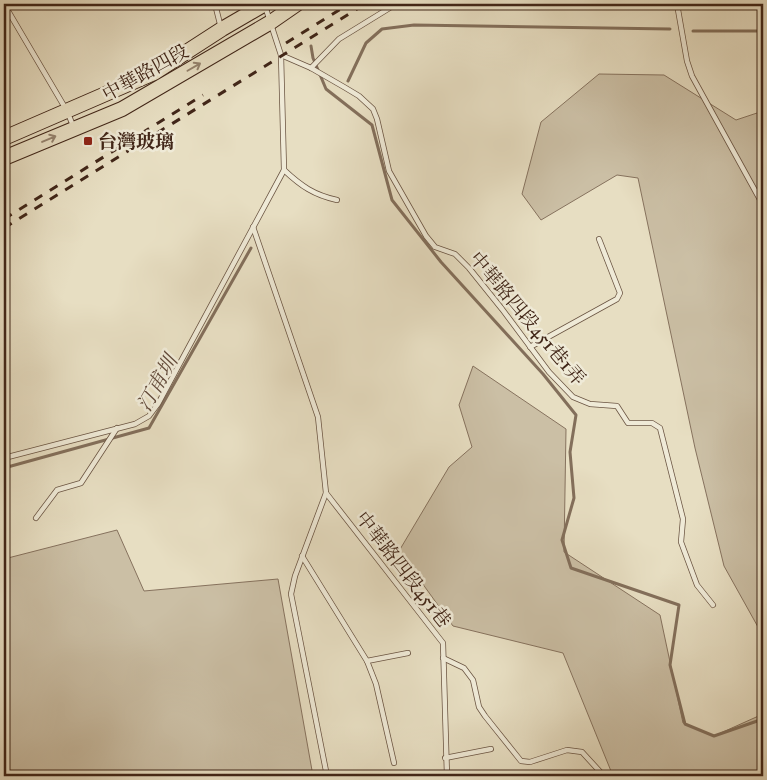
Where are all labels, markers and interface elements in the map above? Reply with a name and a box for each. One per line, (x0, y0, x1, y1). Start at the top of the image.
street label: 中華路四段 (98, 39, 192, 106)
one-way arrow (186, 62, 201, 72)
place label: 台灣玻璃 (98, 130, 174, 153)
one-way arrow (41, 134, 56, 144)
marker: 台灣玻璃 (82, 135, 94, 147)
street label: 中華路四段451巷1弄 (465, 247, 590, 390)
water label: 汀甫圳 (132, 348, 183, 415)
street label: 中華路四段451巷 (351, 507, 456, 632)

